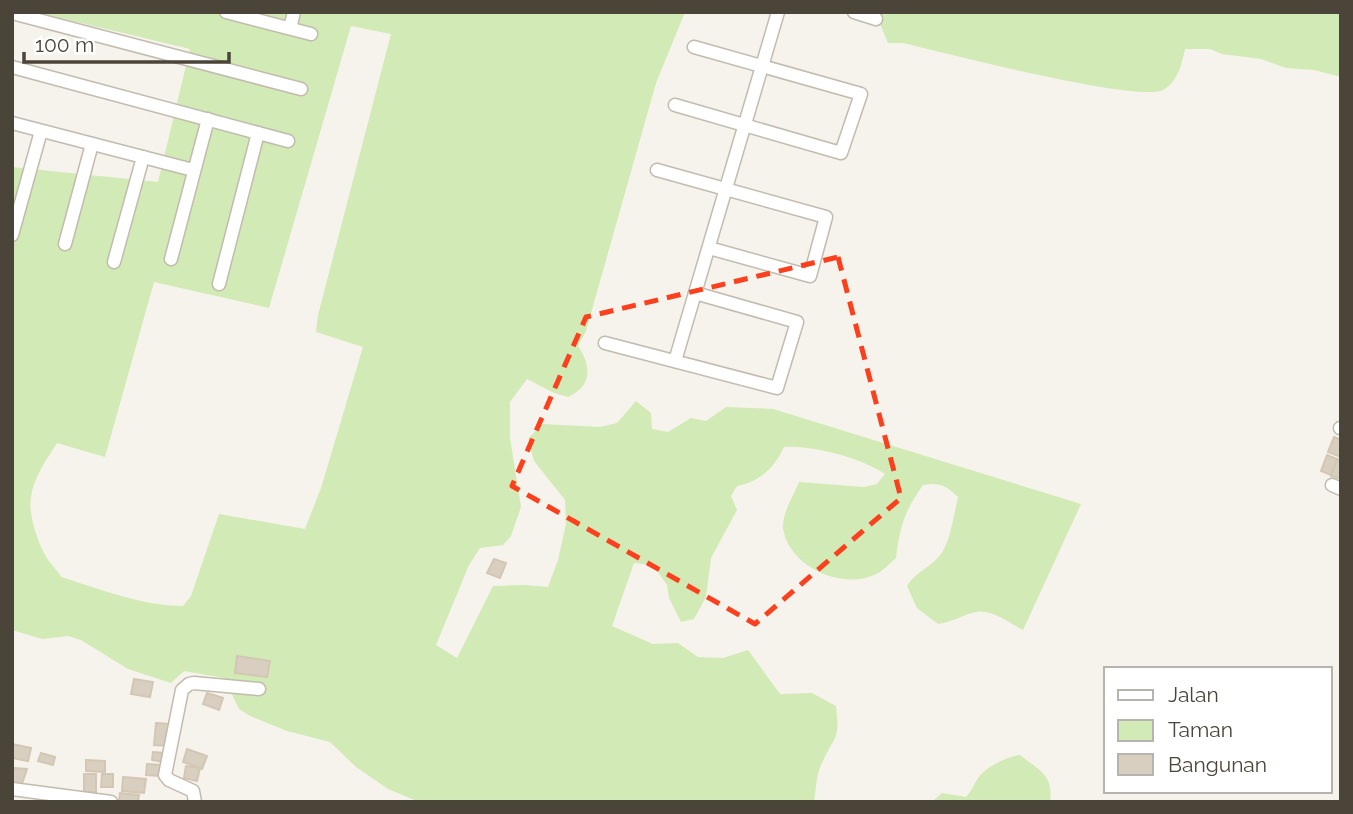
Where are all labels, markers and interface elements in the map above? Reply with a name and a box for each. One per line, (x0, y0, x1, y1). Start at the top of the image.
scale bar (24, 21, 229, 65)
text: 100 m (35, 32, 94, 57)
legend (1104, 667, 1332, 793)
text: Jalan (1168, 682, 1219, 707)
text: Taman (1168, 717, 1233, 742)
text: Bangunan (1168, 752, 1267, 777)

